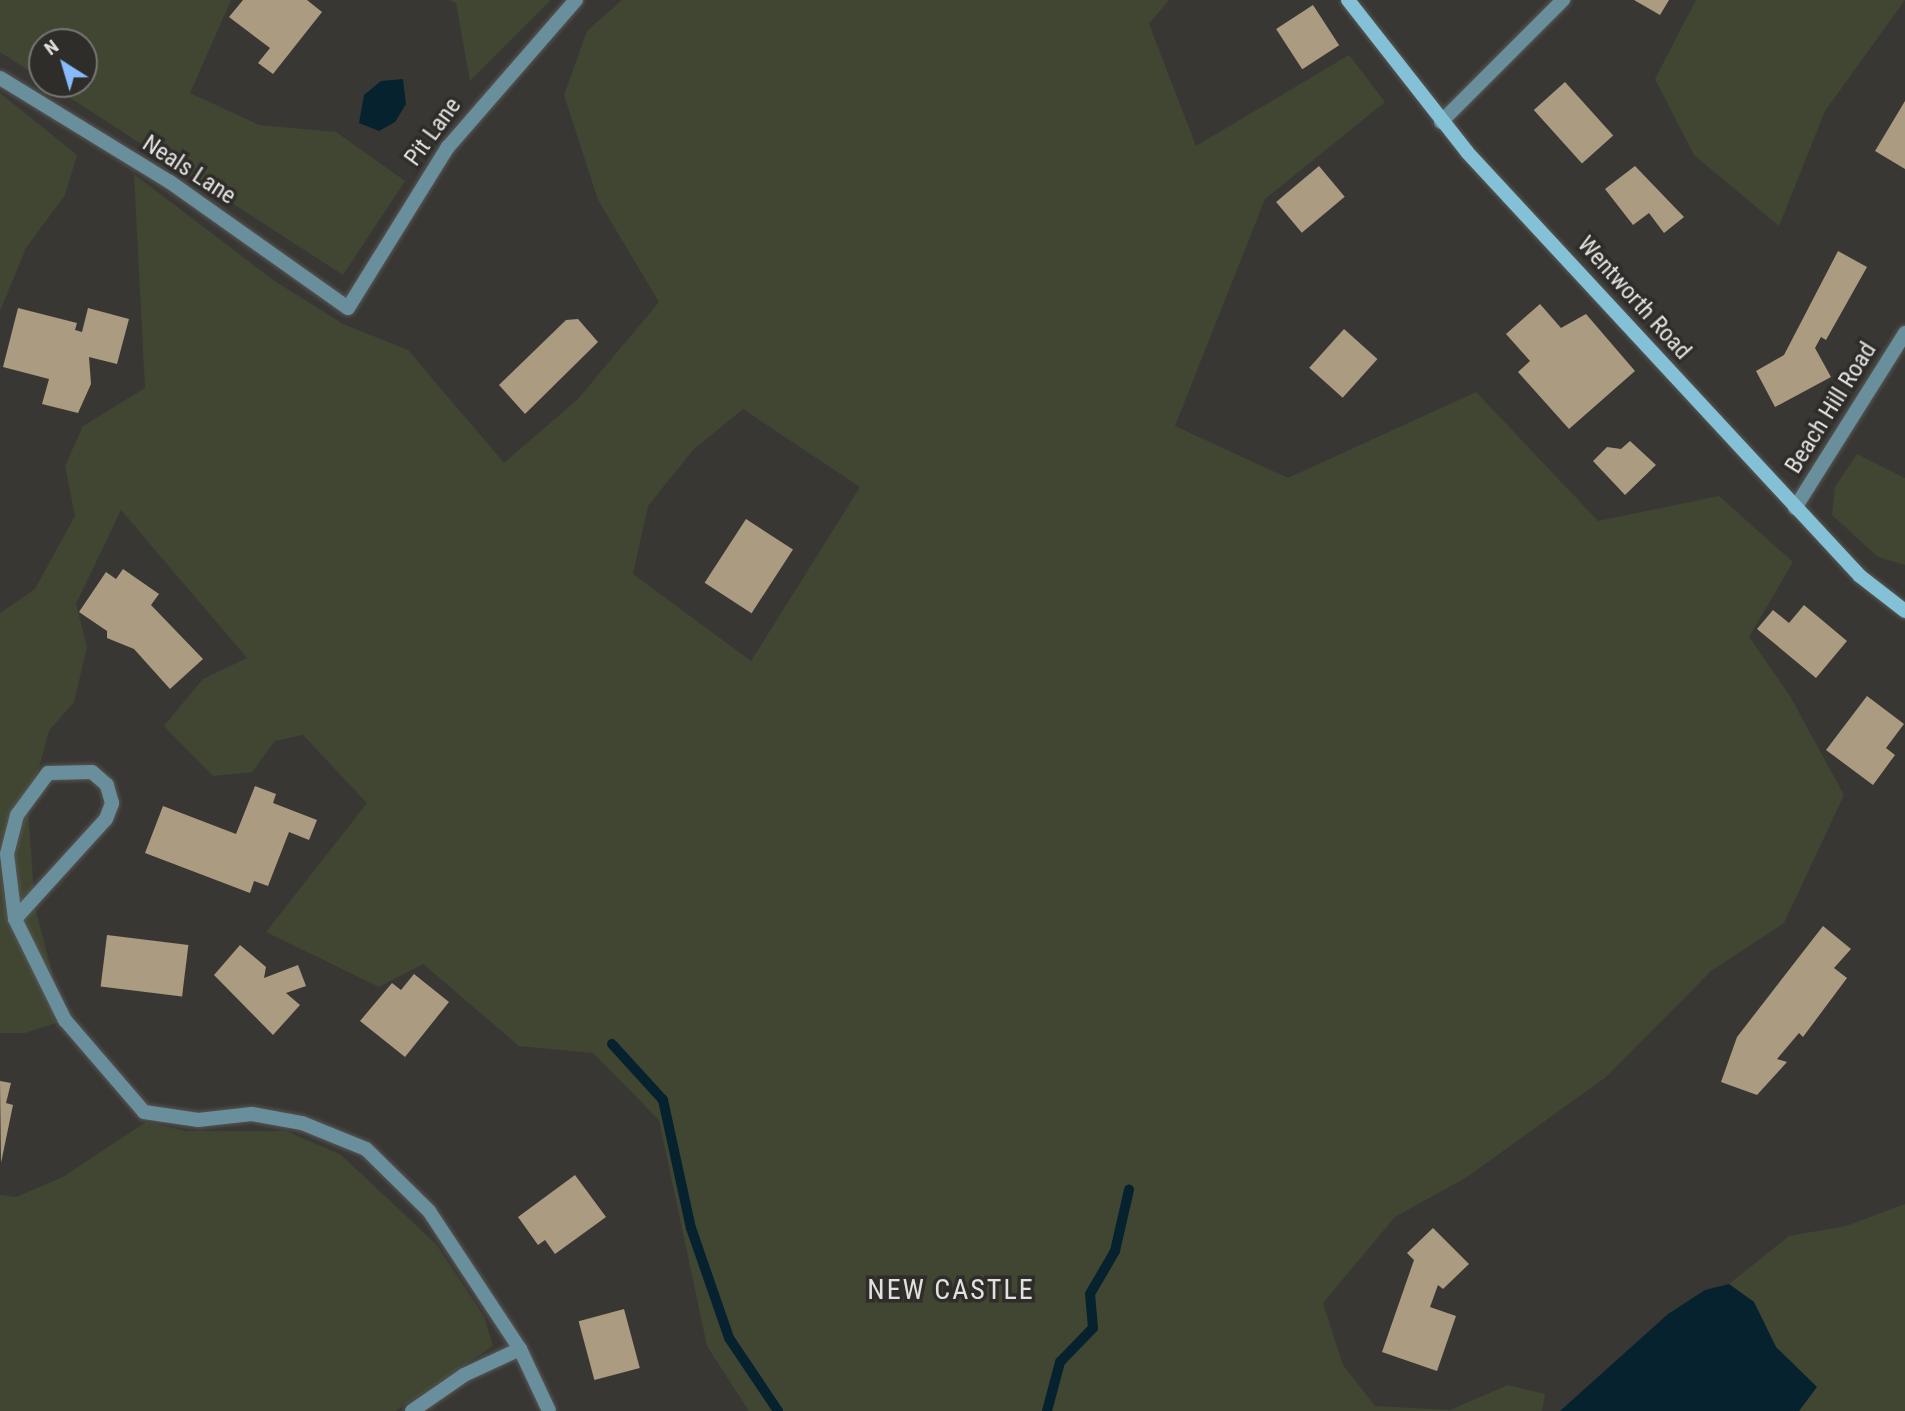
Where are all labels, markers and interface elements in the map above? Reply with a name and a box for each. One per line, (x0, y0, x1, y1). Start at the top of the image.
north arrow (28, 28, 98, 98)
text: N (40, 35, 63, 60)
street label: Pit Lane (399, 92, 467, 172)
street label: Neals Lane (137, 129, 241, 211)
street label: Wentworth Road (1571, 230, 1697, 366)
street label: Beach Hill Road (1779, 337, 1883, 479)
district label: NEW CASTLE (869, 1273, 1033, 1307)

